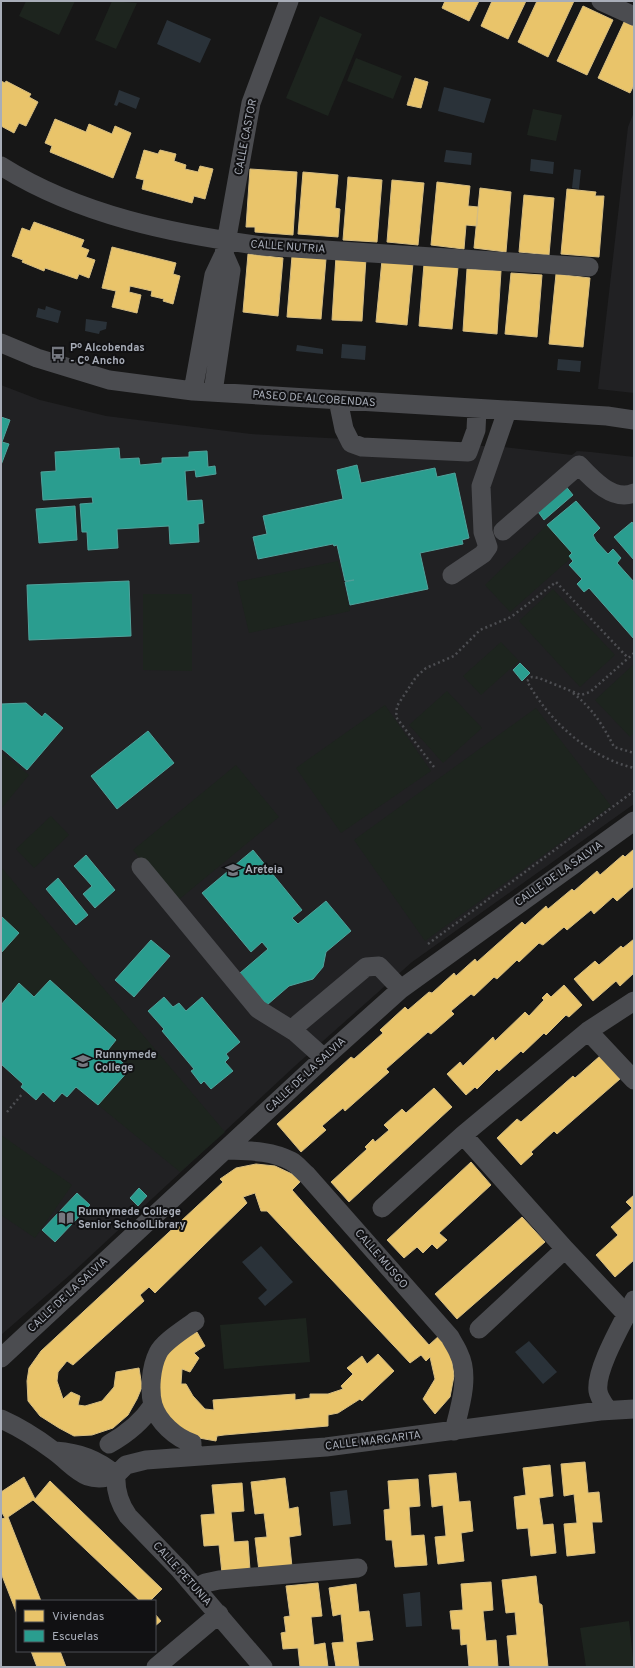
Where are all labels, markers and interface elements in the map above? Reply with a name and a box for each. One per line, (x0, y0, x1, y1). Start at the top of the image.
street label: CALLE CASTOR (232, 98, 260, 176)
street label: CALLE NUTRIA (250, 237, 326, 257)
place label: Pº Alcobendas - Cº Ancho (70, 341, 145, 368)
bus stop icon: Pº Alcobendas - Cº Ancho (49, 345, 67, 363)
street label: PASEO DE ALCOBENDAS (252, 388, 376, 410)
street label: CALLE DE LA SALVIA (512, 838, 606, 910)
school or university icon: Areteia (224, 861, 242, 879)
place label: Areteia (245, 863, 283, 877)
street label: CALLE DE LA SALVIA (263, 1034, 349, 1116)
place label: Runnymede College (95, 1048, 157, 1075)
school or university icon: Runnymede College (74, 1052, 92, 1070)
place label: Runnymede College Senior SchoolLibrary (78, 1205, 186, 1232)
library icon: Runnymede College Senior SchoolLibrary (57, 1209, 75, 1227)
street label: CALLE MUSGO (351, 1226, 411, 1292)
street label: CALLE DE LA SALVIA (25, 1254, 111, 1336)
street label: CALLE MARGARITA (324, 1428, 422, 1454)
street label: CALLE PETUNIA (150, 1539, 214, 1609)
legend (16, 1600, 156, 1652)
text: Viviendas (52, 1609, 104, 1625)
text: Escuelas (52, 1629, 99, 1645)

